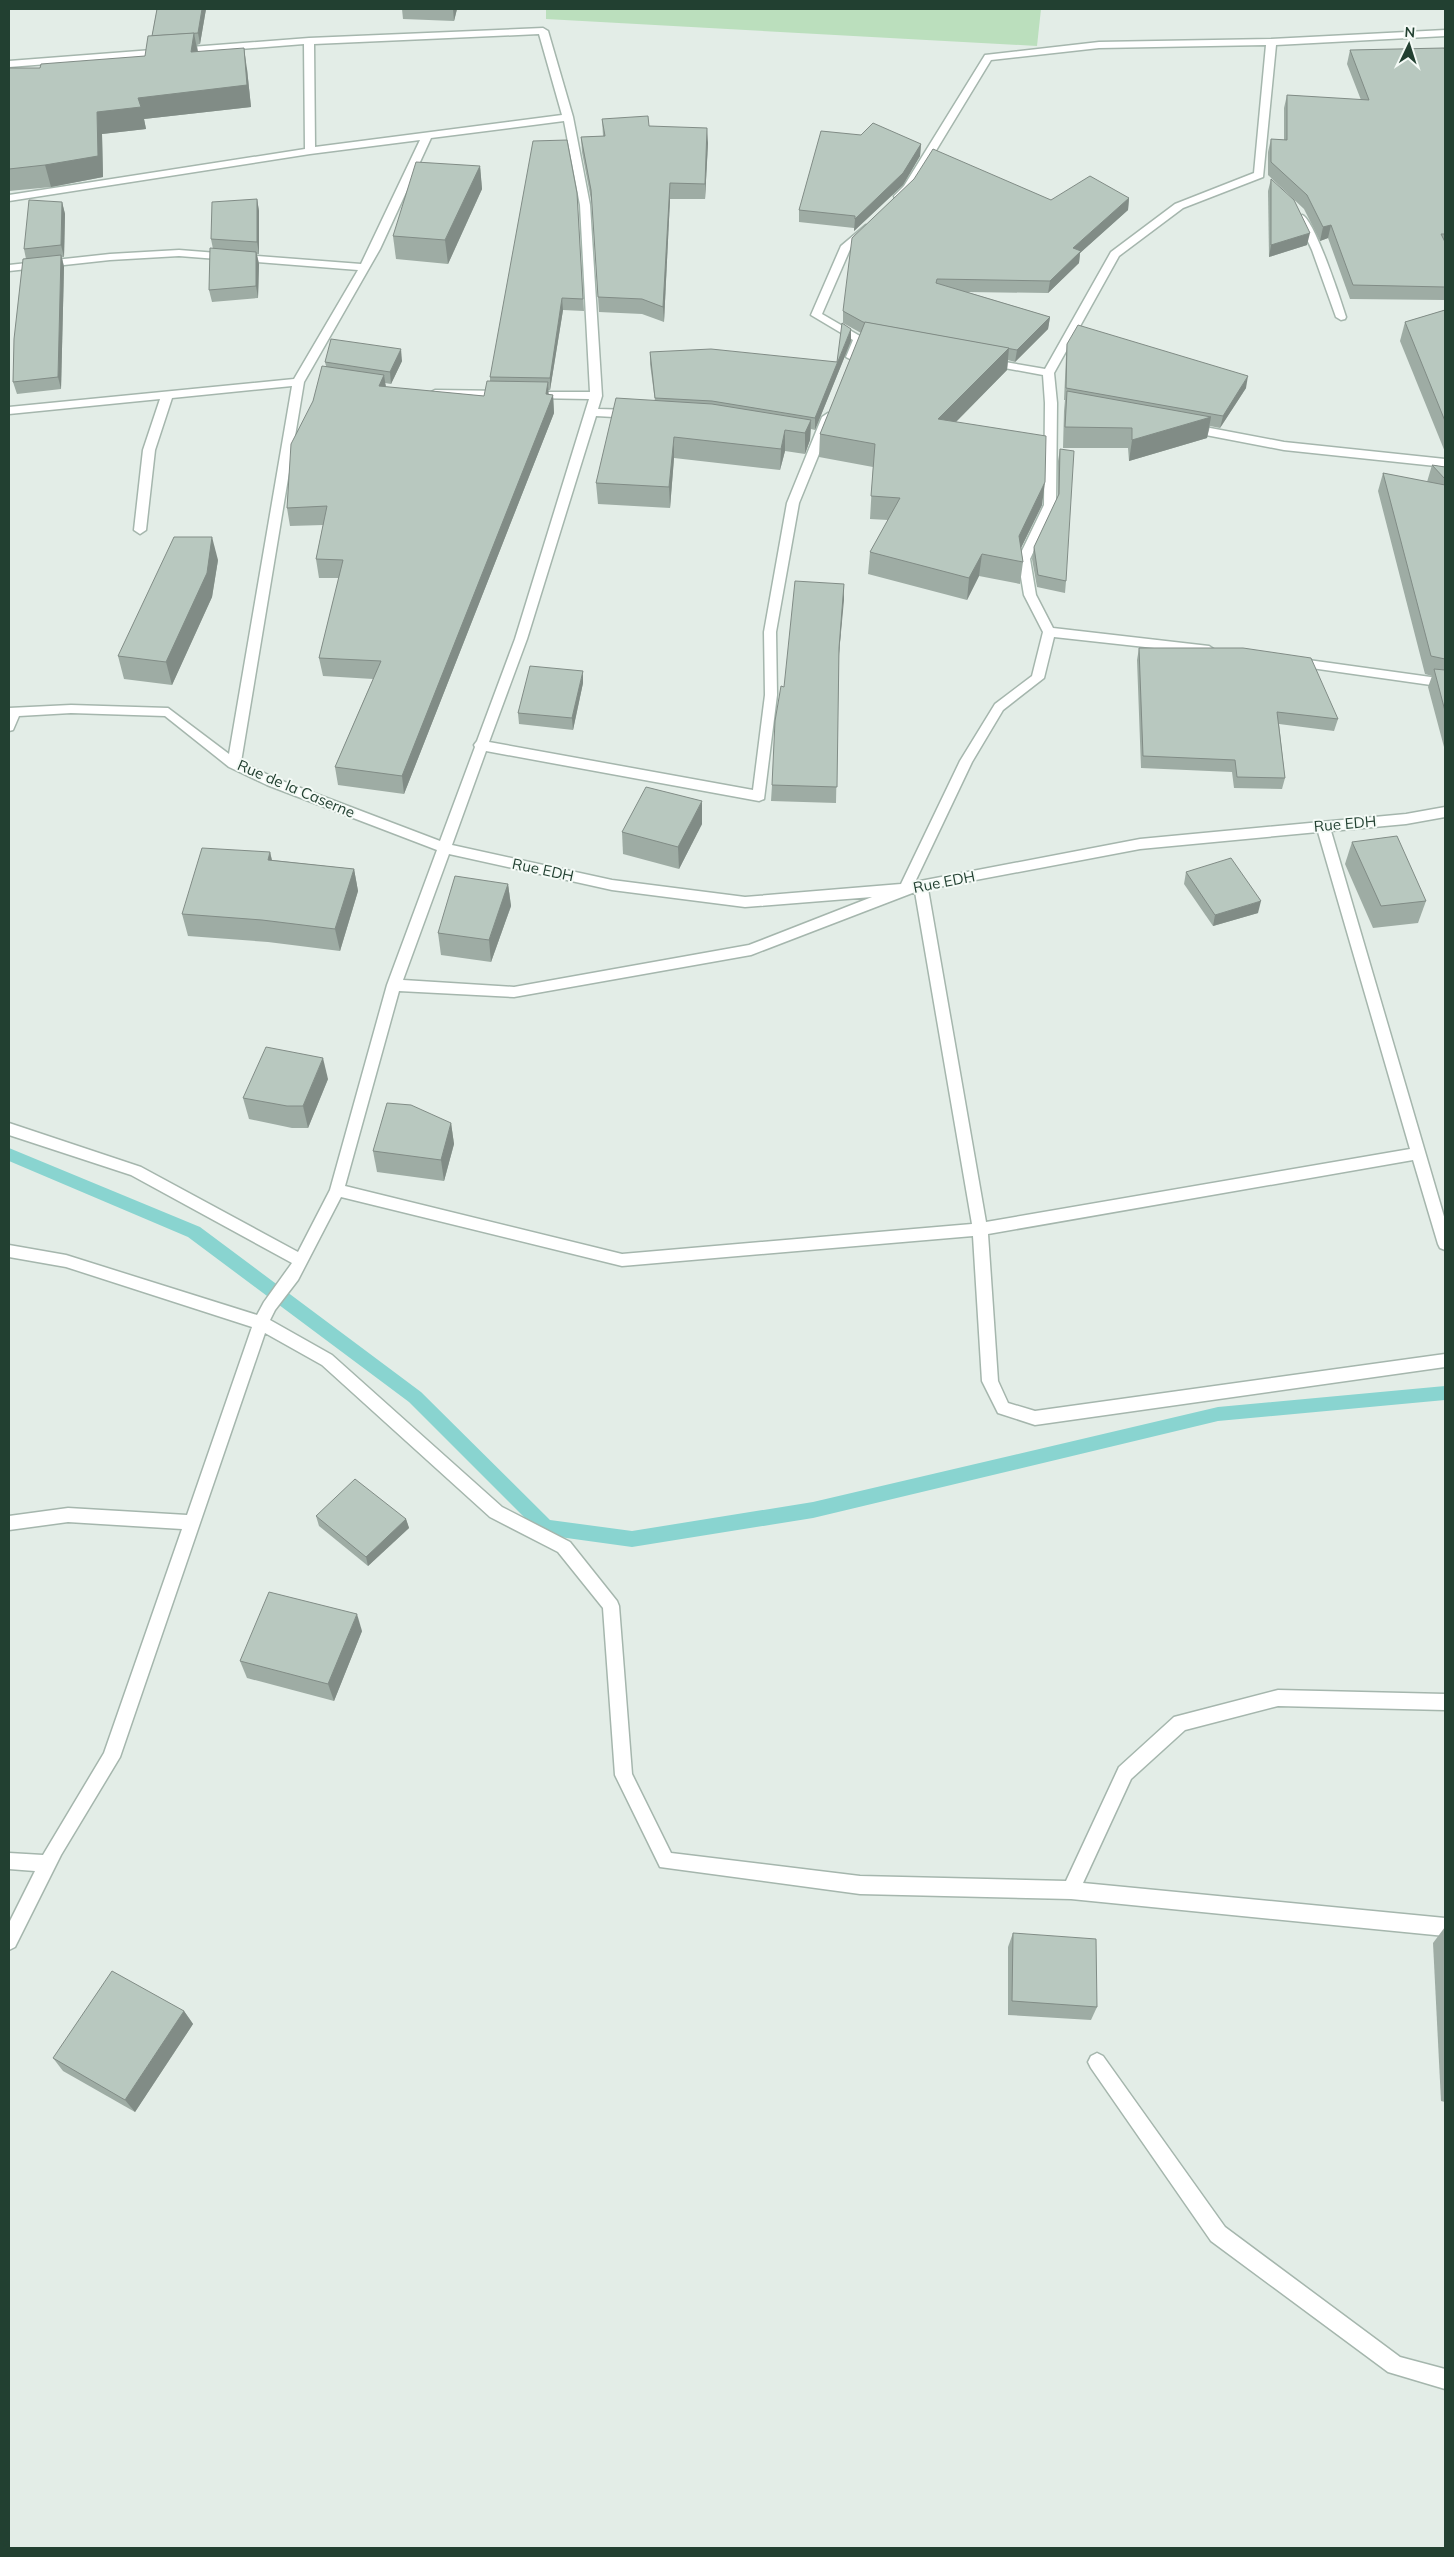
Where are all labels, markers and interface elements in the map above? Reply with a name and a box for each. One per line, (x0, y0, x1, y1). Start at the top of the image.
north arrow (1384, 20, 1434, 70)
text: N (1404, 23, 1416, 41)
street label: Rue de la Caserne (235, 755, 358, 822)
street label: Rue EDH (1313, 811, 1377, 836)
street label: Rue EDH (510, 854, 576, 885)
street label: Rue EDH (911, 866, 976, 897)

